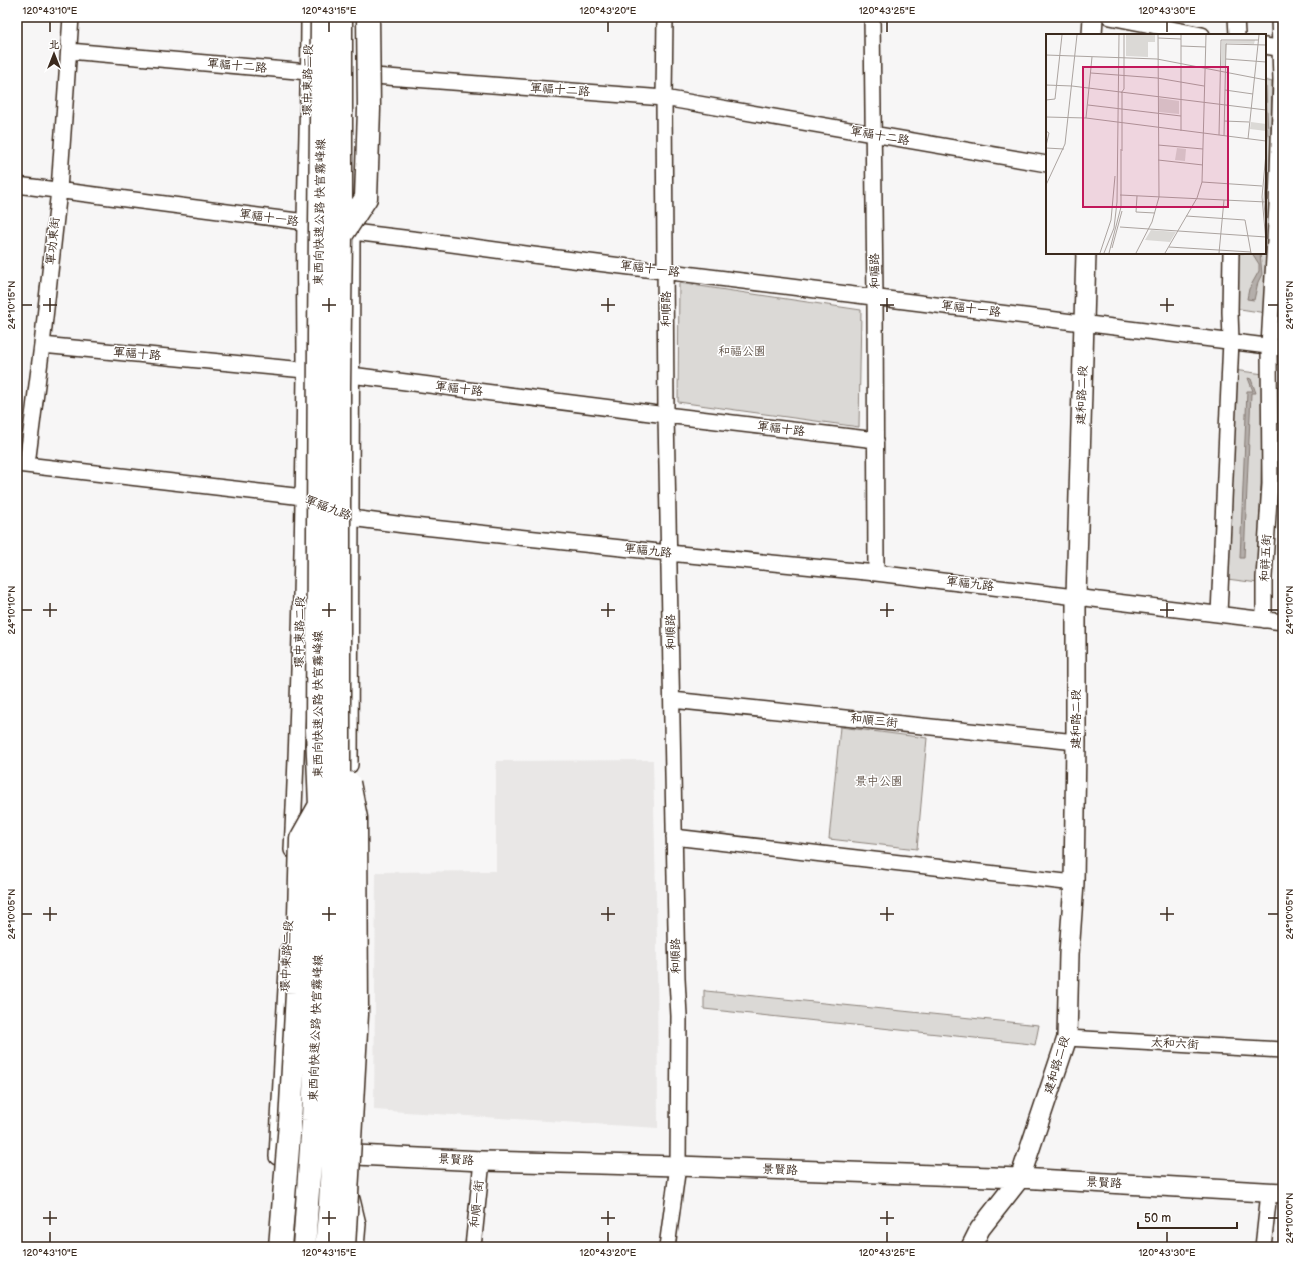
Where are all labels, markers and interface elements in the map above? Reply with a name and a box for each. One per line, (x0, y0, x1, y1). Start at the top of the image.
text: 120°43'10"E (23, 5, 78, 17)
text: 120°43'15"E (302, 5, 357, 17)
text: 120°43'20"E (580, 5, 637, 17)
text: 120°43'25"E (859, 5, 916, 17)
text: 120°43'30"E (1138, 5, 1196, 17)
north arrow (34, 34, 74, 74)
inset map (1046, 34, 1266, 254)
text: 北 (49, 38, 60, 51)
street label: 環中東路二段 (300, 44, 316, 116)
street label: 軍福十二路 (206, 56, 268, 76)
street label: 軍福十二路 (530, 80, 590, 100)
street label: 軍福十二路 (849, 123, 911, 149)
street label: 東西向快速公路 快官霧峰線 (311, 138, 329, 286)
street label: 軍福十一路 (238, 206, 300, 230)
street label: 軍功東街 (43, 216, 63, 266)
street label: 和福路 (867, 253, 883, 289)
street label: 軍福十一路 (619, 258, 681, 280)
text: 24°10'15"N (6, 281, 18, 329)
text: 24°10'15"N (1284, 281, 1296, 329)
street label: 和順路 (659, 291, 674, 327)
street label: 軍福十一路 (940, 298, 1002, 320)
street label: 軍福十路 (112, 344, 162, 364)
park label: 和福公園 (718, 344, 766, 359)
street label: 建和路二段 (1073, 365, 1091, 425)
street label: 軍福十路 (434, 379, 484, 399)
street label: 軍福十路 (756, 419, 806, 439)
street label: 軍福九路 (303, 492, 353, 524)
street label: 和祥五街 (1257, 534, 1275, 582)
street label: 軍福九路 (623, 541, 673, 561)
street label: 軍福九路 (945, 574, 995, 594)
text: 24°10'10"N (6, 585, 18, 635)
text: 24°10'10"N (1284, 585, 1296, 635)
street label: 環中東路二段 (292, 596, 308, 668)
street label: 和順路 (663, 614, 679, 650)
street label: 東西向快速公路 快官霧峰線 (311, 630, 326, 778)
street label: 建和路二段 (1069, 689, 1084, 749)
street label: 和順三街 (849, 711, 899, 731)
park label: 景中公園 (855, 774, 903, 789)
text: 24°10'05"N (6, 889, 18, 939)
text: 24°10'05"N (1284, 889, 1296, 939)
street label: 環中東路二段 (278, 920, 296, 992)
street label: 和順路 (668, 938, 684, 974)
street label: 東西向快速公路 快官霧峰線 (306, 954, 326, 1102)
street label: 建和路二段 (1041, 1034, 1073, 1096)
street label: 太和六街 (1151, 1035, 1199, 1053)
street label: 景賢路 (438, 1152, 474, 1168)
street label: 景賢路 (762, 1162, 798, 1178)
street label: 景賢路 (1086, 1175, 1122, 1191)
street label: 和順一街 (467, 1179, 487, 1229)
text: 24°10'00"N (1284, 1192, 1296, 1244)
scale bar (1138, 1204, 1237, 1230)
text: 50 m (1144, 1211, 1171, 1226)
text: 120°43'10"E (23, 1247, 78, 1259)
text: 120°43'15"E (302, 1247, 357, 1259)
text: 120°43'20"E (580, 1247, 637, 1259)
text: 120°43'25"E (859, 1247, 916, 1259)
text: 120°43'30"E (1138, 1247, 1196, 1259)

